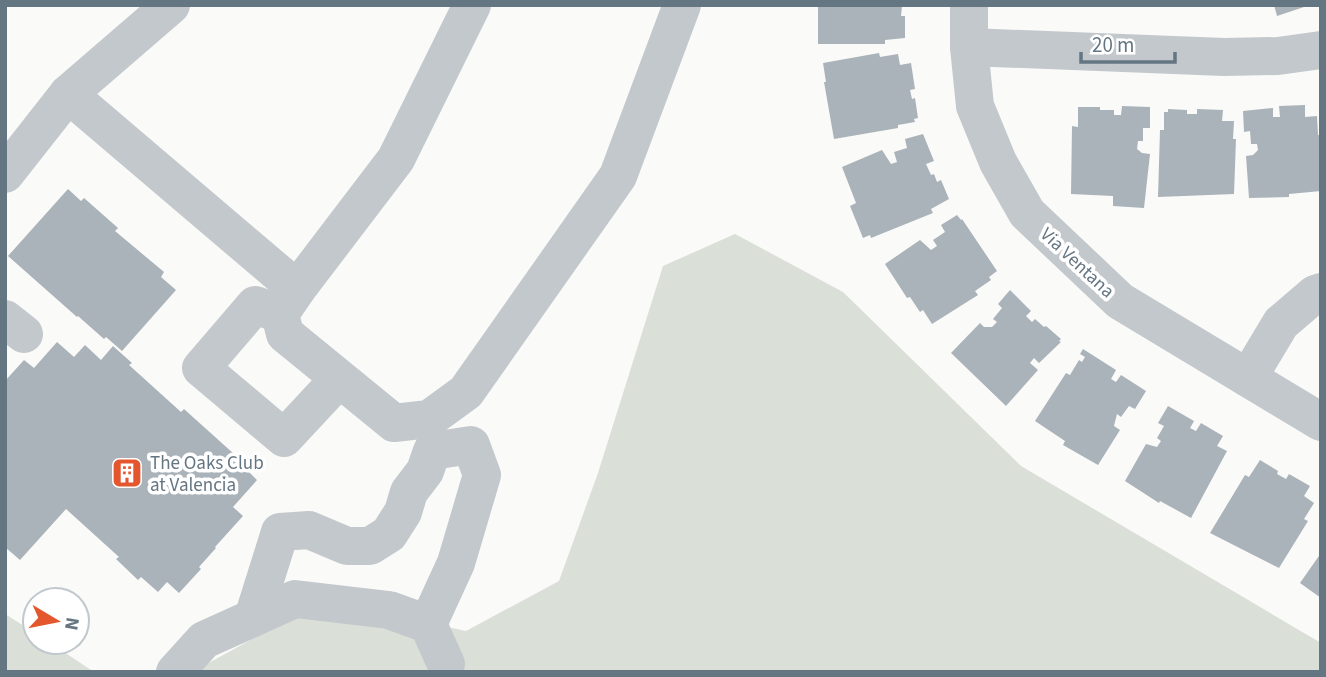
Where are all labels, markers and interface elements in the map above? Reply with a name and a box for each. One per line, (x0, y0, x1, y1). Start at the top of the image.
scale bar (1081, 21, 1176, 65)
text: 20 m (1092, 30, 1134, 60)
street label: Via Ventana (1034, 222, 1120, 305)
place label: The Oaks Club at Valencia (150, 450, 264, 499)
building icon: The Oaks Club at Valencia (110, 456, 144, 490)
north arrow (21, 586, 91, 656)
text: N (57, 615, 86, 632)

